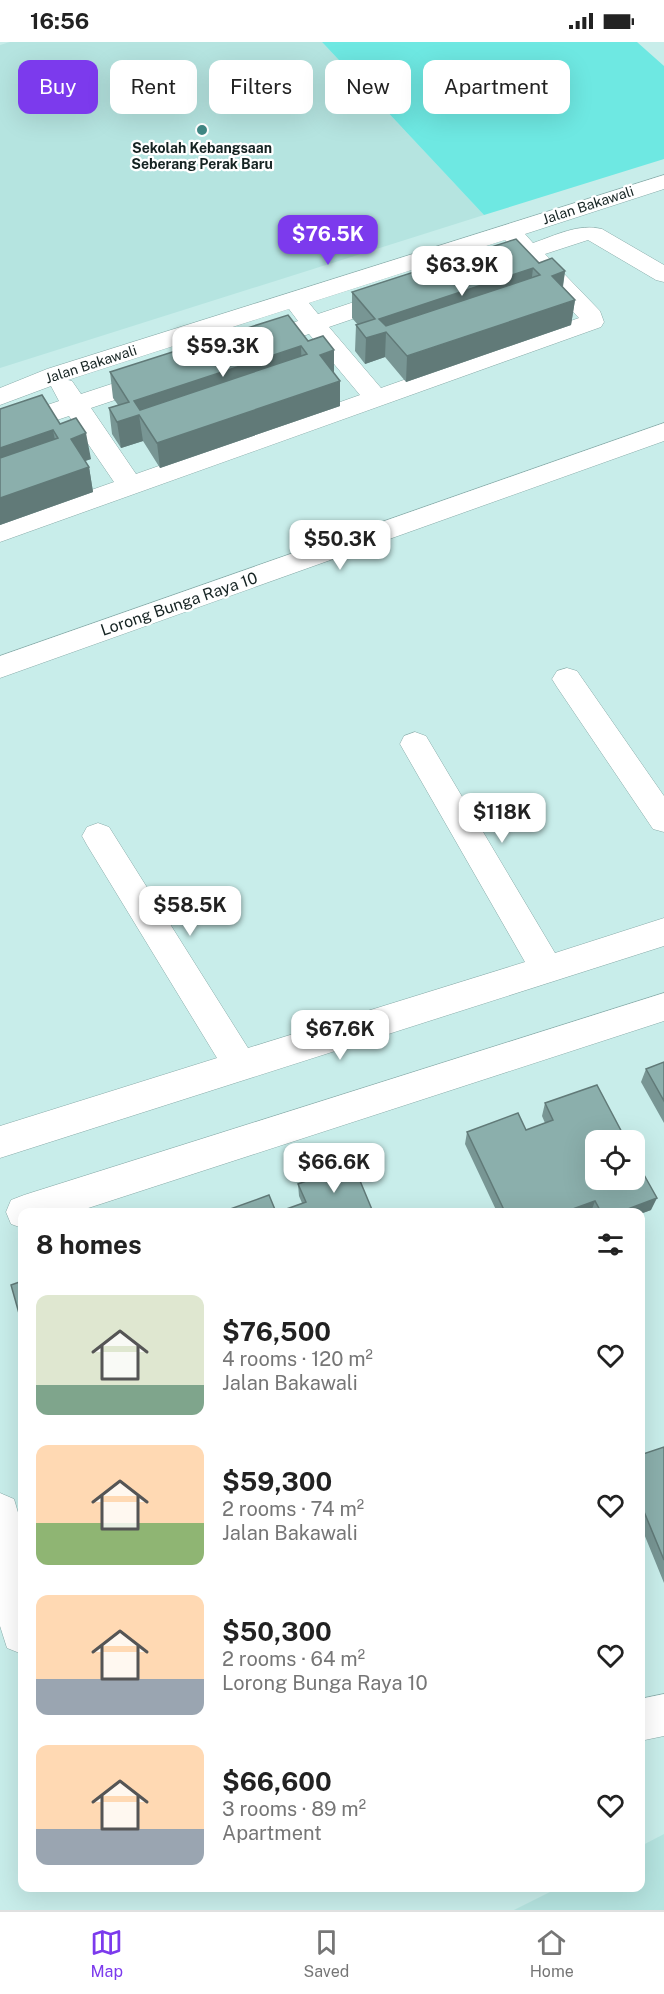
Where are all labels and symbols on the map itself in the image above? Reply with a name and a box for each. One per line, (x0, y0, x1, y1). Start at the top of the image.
marker: Sekolah Kebangsaan Seberang Perak Baru (195, 123, 209, 137)
place label: Sekolah Kebangsaan Seberang Perak Baru (131, 140, 273, 172)
street label: Jalan Bakawali (540, 183, 636, 227)
pin: $76.5K (279, 215, 377, 266)
pin: $63.9K (413, 246, 511, 297)
pin: $59.3K (174, 327, 272, 378)
street label: Jalan Bakawali (43, 342, 139, 386)
pin: $50.3K (291, 520, 389, 571)
street label: Lorong Bunga Raya 10 (98, 568, 260, 640)
pin: $118K (460, 793, 544, 844)
pin: $58.5K (141, 886, 239, 937)
pin: $67.6K (291, 1010, 389, 1061)
pin: $66.6K (285, 1143, 383, 1194)

